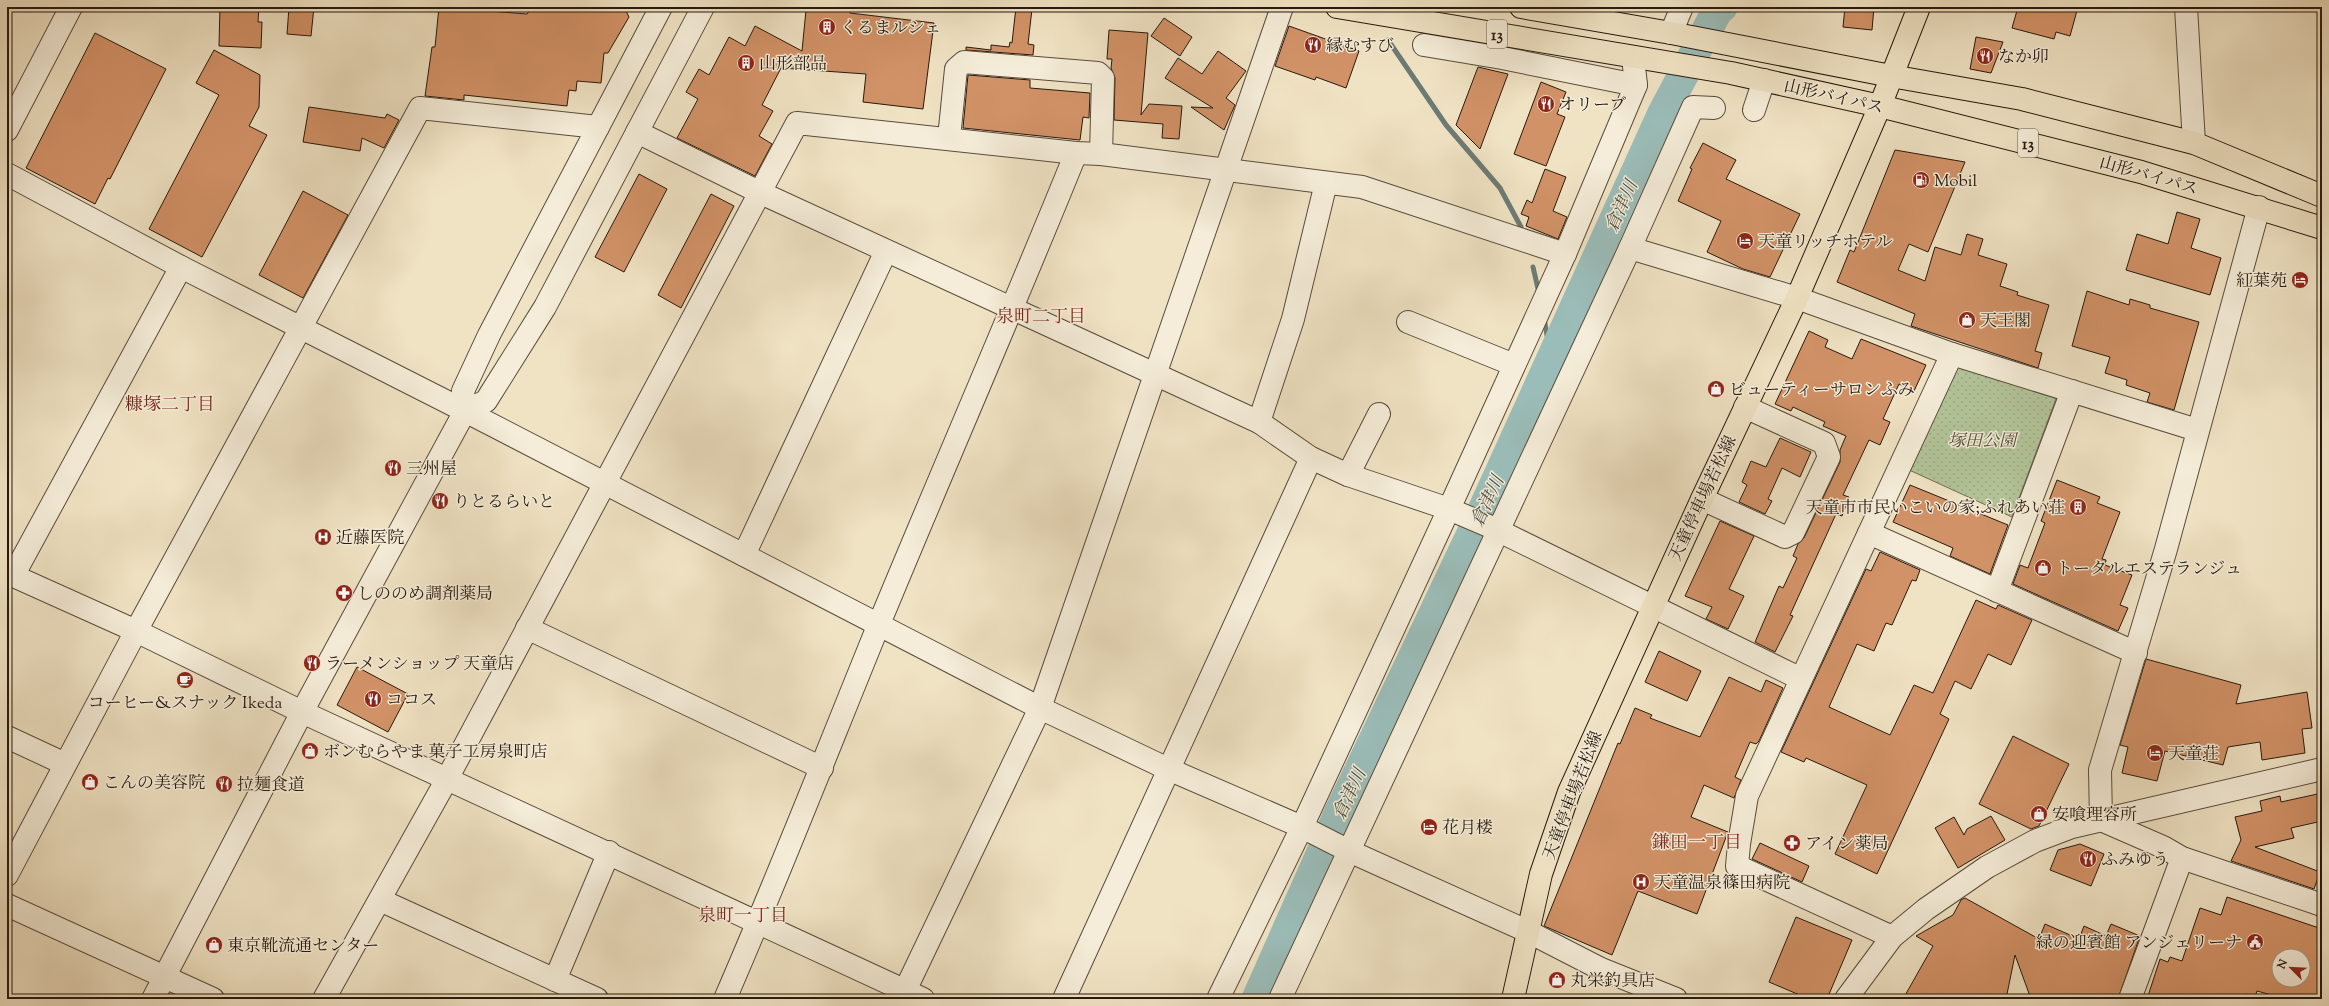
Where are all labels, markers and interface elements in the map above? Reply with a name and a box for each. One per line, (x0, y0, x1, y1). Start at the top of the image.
building icon: くるまルシェ (817, 17, 837, 37)
place label: くるまルシェ (840, 17, 941, 41)
road number: 13 (1487, 20, 1507, 48)
restaurant icon: 縁むすび (1303, 35, 1323, 55)
place label: 縁むすび (1326, 35, 1394, 59)
restaurant icon: なか卯 (1975, 46, 1995, 66)
place label: なか卯 (1998, 46, 2049, 70)
building icon: 山形部品 (736, 53, 756, 73)
place label: 山形部品 (759, 53, 827, 77)
street label: 山形バイパス (1781, 75, 1886, 121)
restaurant icon: オリーブ (1536, 94, 1556, 114)
place label: オリーブ (1559, 94, 1626, 118)
road number: 13 (2018, 129, 2038, 157)
street label: 山形バイパス (2096, 151, 2201, 202)
fuel station icon: Mobil (1911, 170, 1931, 190)
place label: Mobil (1934, 170, 1978, 194)
water label: 倉津川 (1600, 175, 1646, 237)
hotel icon: 天童リッチホテル (1735, 231, 1755, 251)
place label: 天童リッチホテル (1758, 231, 1892, 255)
place label: 紅葉苑 (2236, 270, 2287, 294)
hotel icon: 紅葉苑 (2290, 270, 2310, 290)
district label: 泉町二丁目 (996, 305, 1086, 331)
shop icon: 天王閣 (1957, 310, 1977, 330)
place label: 天王閣 (1980, 310, 2031, 334)
shop icon: ビューティーサロンふみ (1706, 379, 1726, 399)
place label: ビューティーサロンふみ (1729, 379, 1915, 403)
district label: 糠塚二丁目 (125, 393, 215, 419)
park label: 塚田公園 (1948, 430, 2019, 454)
street label: 天童停車場若松線 (1664, 432, 1743, 566)
restaurant icon: 三州屋 (383, 458, 403, 478)
place label: 三州屋 (406, 458, 457, 482)
water label: 倉津川 (1466, 470, 1513, 532)
restaurant icon: りとるらいと (430, 491, 450, 511)
place label: りとるらいと (453, 491, 555, 515)
place label: 天童市市民いこいの家;ふれあい荘 (1806, 497, 2065, 521)
building icon: 天童市市民いこいの家;ふれあい荘 (2068, 497, 2088, 517)
hospital icon: 近藤医院 (313, 527, 333, 547)
place label: 近藤医院 (336, 527, 404, 551)
shop icon: トータルエステランジュ (2033, 558, 2053, 578)
place label: トータルエステランジュ (2056, 558, 2242, 582)
pharmacy icon: しののめ調剤薬局 (334, 583, 354, 603)
place label: しののめ調剤薬局 (357, 583, 493, 607)
restaurant icon: ラーメンショップ 天童店 (302, 653, 322, 673)
place label: ラーメンショップ 天童店 (325, 653, 514, 677)
cafe icon: コーヒー&スナック Ikeda (175, 670, 195, 690)
restaurant icon: ココス (363, 689, 383, 709)
place label: ココス (386, 689, 437, 713)
place label: コーヒー&スナック Ikeda (88, 692, 282, 716)
street label: 天童停車場若松線 (1538, 728, 1609, 864)
shop icon: ボンむらやま 菓子工房泉町店 (300, 741, 320, 761)
place label: ボンむらやま 菓子工房泉町店 (323, 741, 548, 765)
hotel icon: 天童荘 (2145, 743, 2165, 763)
place label: 天童荘 (2168, 743, 2219, 767)
water label: 倉津川 (1328, 763, 1375, 825)
shop icon: こんの美容院 (80, 772, 100, 792)
place label: こんの美容院 (103, 772, 205, 796)
restaurant icon: 拉麺食道 (214, 774, 234, 794)
place label: 拉麺食道 (237, 774, 305, 798)
shop icon: 安喰理容所 (2029, 804, 2049, 824)
place label: 安喰理容所 (2052, 804, 2137, 828)
hotel icon: 花月楼 (1419, 817, 1439, 837)
place label: 花月楼 (1442, 817, 1493, 841)
district label: 鎌田一丁目 (1652, 831, 1742, 857)
pharmacy icon: アイン薬局 (1782, 833, 1802, 853)
place label: アイン薬局 (1805, 833, 1888, 857)
restaurant icon: ふみゆう (2078, 849, 2098, 869)
place label: ふみゆう (2101, 849, 2169, 873)
hospital icon: 天童温泉篠田病院 (1631, 872, 1651, 892)
place label: 天童温泉篠田病院 (1654, 872, 1790, 896)
district label: 泉町一丁目 (698, 904, 788, 930)
place label: 緑の迎賓館 アンジェリーナ (2036, 932, 2242, 956)
public building icon: 緑の迎賓館 アンジェリーナ (2245, 932, 2265, 952)
shop icon: 東京靴流通センター (204, 935, 224, 955)
place label: 東京靴流通センター (227, 935, 379, 959)
north arrow (2271, 948, 2311, 988)
text: N (2273, 957, 2292, 973)
shop icon: 丸栄釣具店 (1547, 970, 1567, 990)
place label: 丸栄釣具店 (1570, 970, 1655, 994)

